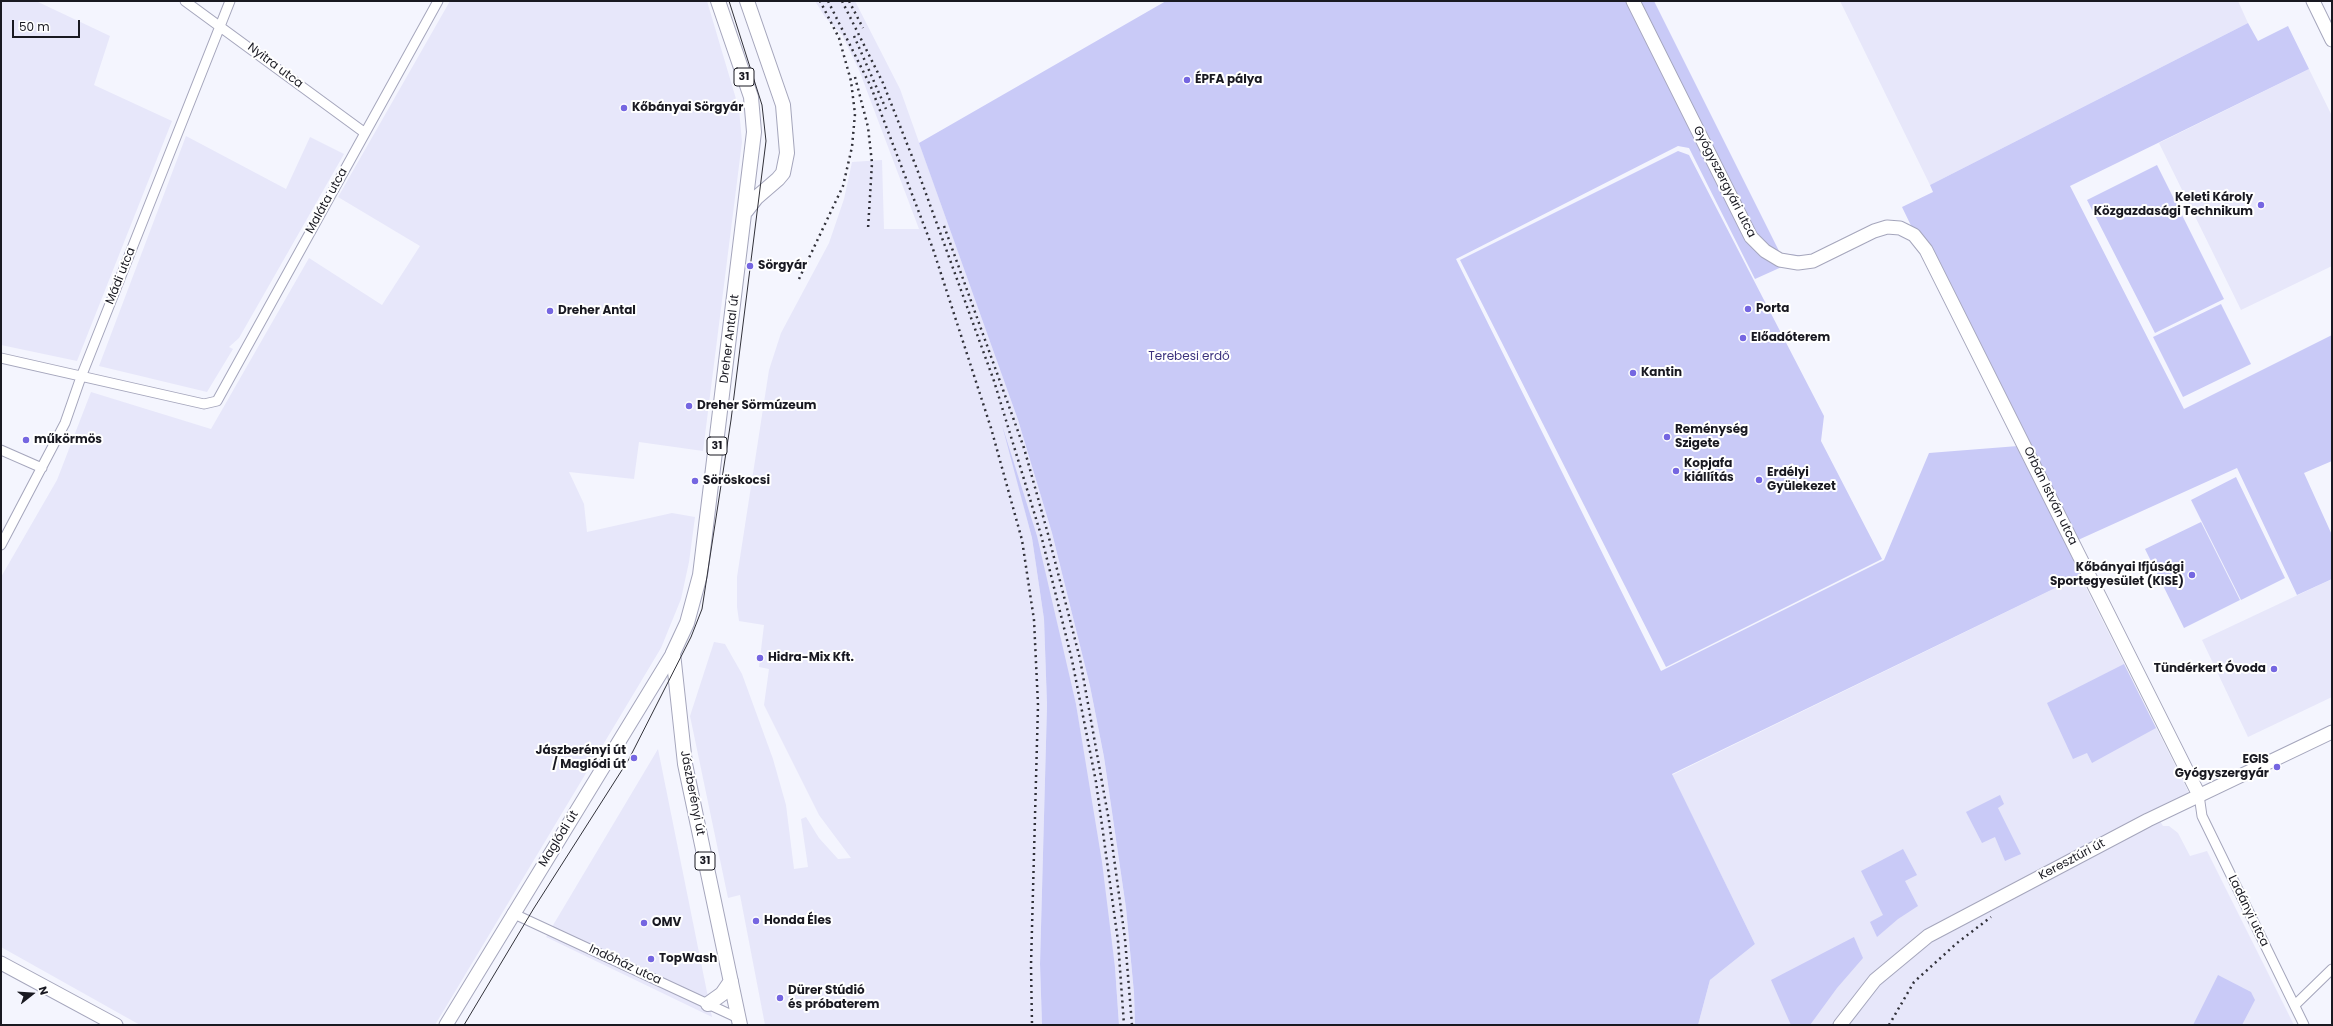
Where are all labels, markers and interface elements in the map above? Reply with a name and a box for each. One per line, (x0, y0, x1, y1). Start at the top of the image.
scale bar (14, 12, 82, 38)
text: 50 m (19, 18, 50, 35)
street label: Nyitra utca (244, 40, 306, 92)
road number: 31 (734, 68, 754, 86)
place label: ÉPFA pálya (1195, 73, 1262, 87)
marker: ÉPFA pálya (1182, 75, 1192, 85)
place label: Kőbányai Sörgyár (632, 101, 743, 115)
marker: Kőbányai Sörgyár (619, 103, 629, 113)
street label: Gyógyszergyári utca (1690, 124, 1758, 240)
street label: Maláta utca (303, 166, 351, 236)
place label: Keleti Károly Közgazdasági Technikum (2094, 191, 2253, 219)
marker: Keleti Károly Közgazdasági Technikum (2256, 200, 2266, 210)
street label: Mádi utca (103, 245, 139, 307)
place label: Sörgyár (758, 259, 807, 273)
marker: Sörgyár (745, 261, 755, 271)
street label: Dreher Antal út (717, 294, 743, 384)
place label: Porta (1756, 302, 1789, 316)
place label: Dreher Antal (558, 304, 636, 318)
marker: Porta (1743, 304, 1753, 314)
marker: Dreher Antal (545, 306, 555, 316)
place label: Előadóterem (1751, 331, 1830, 345)
marker: Előadóterem (1738, 333, 1748, 343)
park label: Terebesi erdő (1148, 350, 1230, 364)
place label: Kantin (1641, 366, 1682, 380)
marker: Kantin (1628, 368, 1638, 378)
place label: Dreher Sörmúzeum (697, 399, 817, 413)
marker: Dreher Sörmúzeum (684, 401, 694, 411)
place label: Reménység Szigete (1675, 423, 1748, 451)
marker: Reménység Szigete (1662, 432, 1672, 442)
place label: műkörmös (34, 433, 102, 447)
marker: műkörmös (21, 435, 31, 445)
road number: 31 (707, 437, 727, 455)
street label: Orbán István utca (2020, 444, 2080, 548)
place label: Kopjafa kiállítás (1684, 457, 1734, 485)
marker: Kopjafa kiállítás (1671, 466, 1681, 476)
place label: Erdélyi Gyülekezet (1767, 466, 1836, 494)
place label: Söröskocsi (703, 474, 770, 488)
marker: Erdélyi Gyülekezet (1754, 475, 1764, 485)
marker: Söröskocsi (690, 476, 700, 486)
place label: Kőbányai Ifjúsági Sportegyesület (KISE) (2050, 561, 2184, 589)
marker: Kőbányai Ifjúsági Sportegyesület (KISE) (2187, 570, 2197, 580)
place label: Hidra-Mix Kft. (768, 651, 854, 665)
marker: Hidra-Mix Kft. (755, 653, 765, 663)
place label: Tündérkert Óvoda (2154, 662, 2266, 676)
marker: Tündérkert Óvoda (2269, 664, 2279, 674)
place label: Jászberényi út / Maglódi út (535, 744, 626, 772)
street label: Jászberényi út (677, 749, 707, 837)
marker: Jászberényi út / Maglódi út (629, 753, 639, 763)
place label: EGIS Gyógyszergyár (2175, 753, 2269, 781)
marker: EGIS Gyógyszergyár (2272, 762, 2282, 772)
street label: Maglódi út (536, 808, 582, 870)
street label: Keresztúri út (2036, 837, 2108, 883)
road number: 31 (695, 852, 715, 870)
street label: Ladányi utca (2225, 873, 2271, 949)
place label: Honda Éles (764, 914, 831, 928)
place label: OMV (652, 916, 681, 930)
marker: Honda Éles (751, 916, 761, 926)
marker: OMV (639, 918, 649, 928)
street label: Indóház utca (586, 942, 664, 988)
place label: TopWash (659, 952, 717, 966)
marker: TopWash (646, 954, 656, 964)
north arrow (12, 974, 52, 1014)
text: N (35, 984, 52, 997)
place label: Dürer Stúdió és próbaterem (788, 984, 879, 1012)
marker: Dürer Stúdió és próbaterem (775, 993, 785, 1003)

